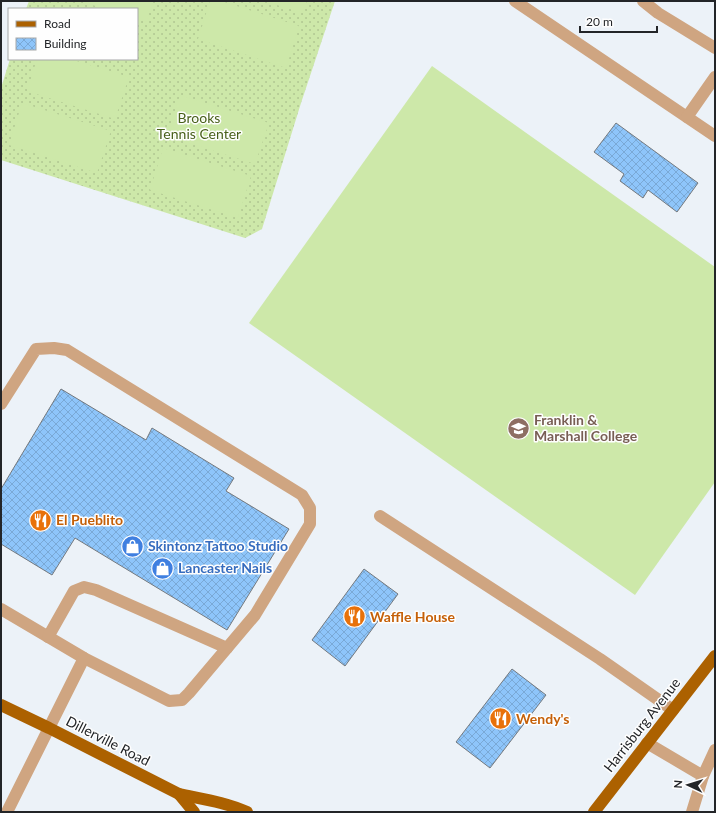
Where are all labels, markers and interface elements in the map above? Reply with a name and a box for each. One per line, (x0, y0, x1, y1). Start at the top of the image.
legend (8, 8, 138, 60)
scale bar (580, 8, 657, 34)
text: 20 m (586, 14, 613, 29)
text: Road (44, 16, 71, 31)
text: Building (44, 36, 87, 51)
park label: Brooks Tennis Center (157, 109, 241, 142)
place label: Franklin & Marshall College (534, 411, 638, 444)
school or university icon: Franklin & Marshall College (506, 415, 532, 441)
restaurant icon: El Pueblito (27, 507, 53, 533)
place label: El Pueblito (56, 511, 123, 528)
shop icon: Skintonz Tattoo Studio (119, 533, 145, 559)
place label: Skintonz Tattoo Studio (148, 537, 288, 554)
shop icon: Lancaster Nails (150, 555, 176, 581)
place label: Lancaster Nails (178, 559, 272, 576)
restaurant icon: Waffle House (342, 604, 368, 630)
place label: Waffle House (370, 608, 455, 625)
street label: Harrisburg Avenue (600, 674, 684, 775)
restaurant icon: Wendy's (488, 706, 514, 732)
place label: Wendy's (516, 710, 570, 727)
street label: Dillerville Road (63, 712, 153, 769)
north arrow (668, 765, 708, 805)
text: N (671, 780, 684, 789)

